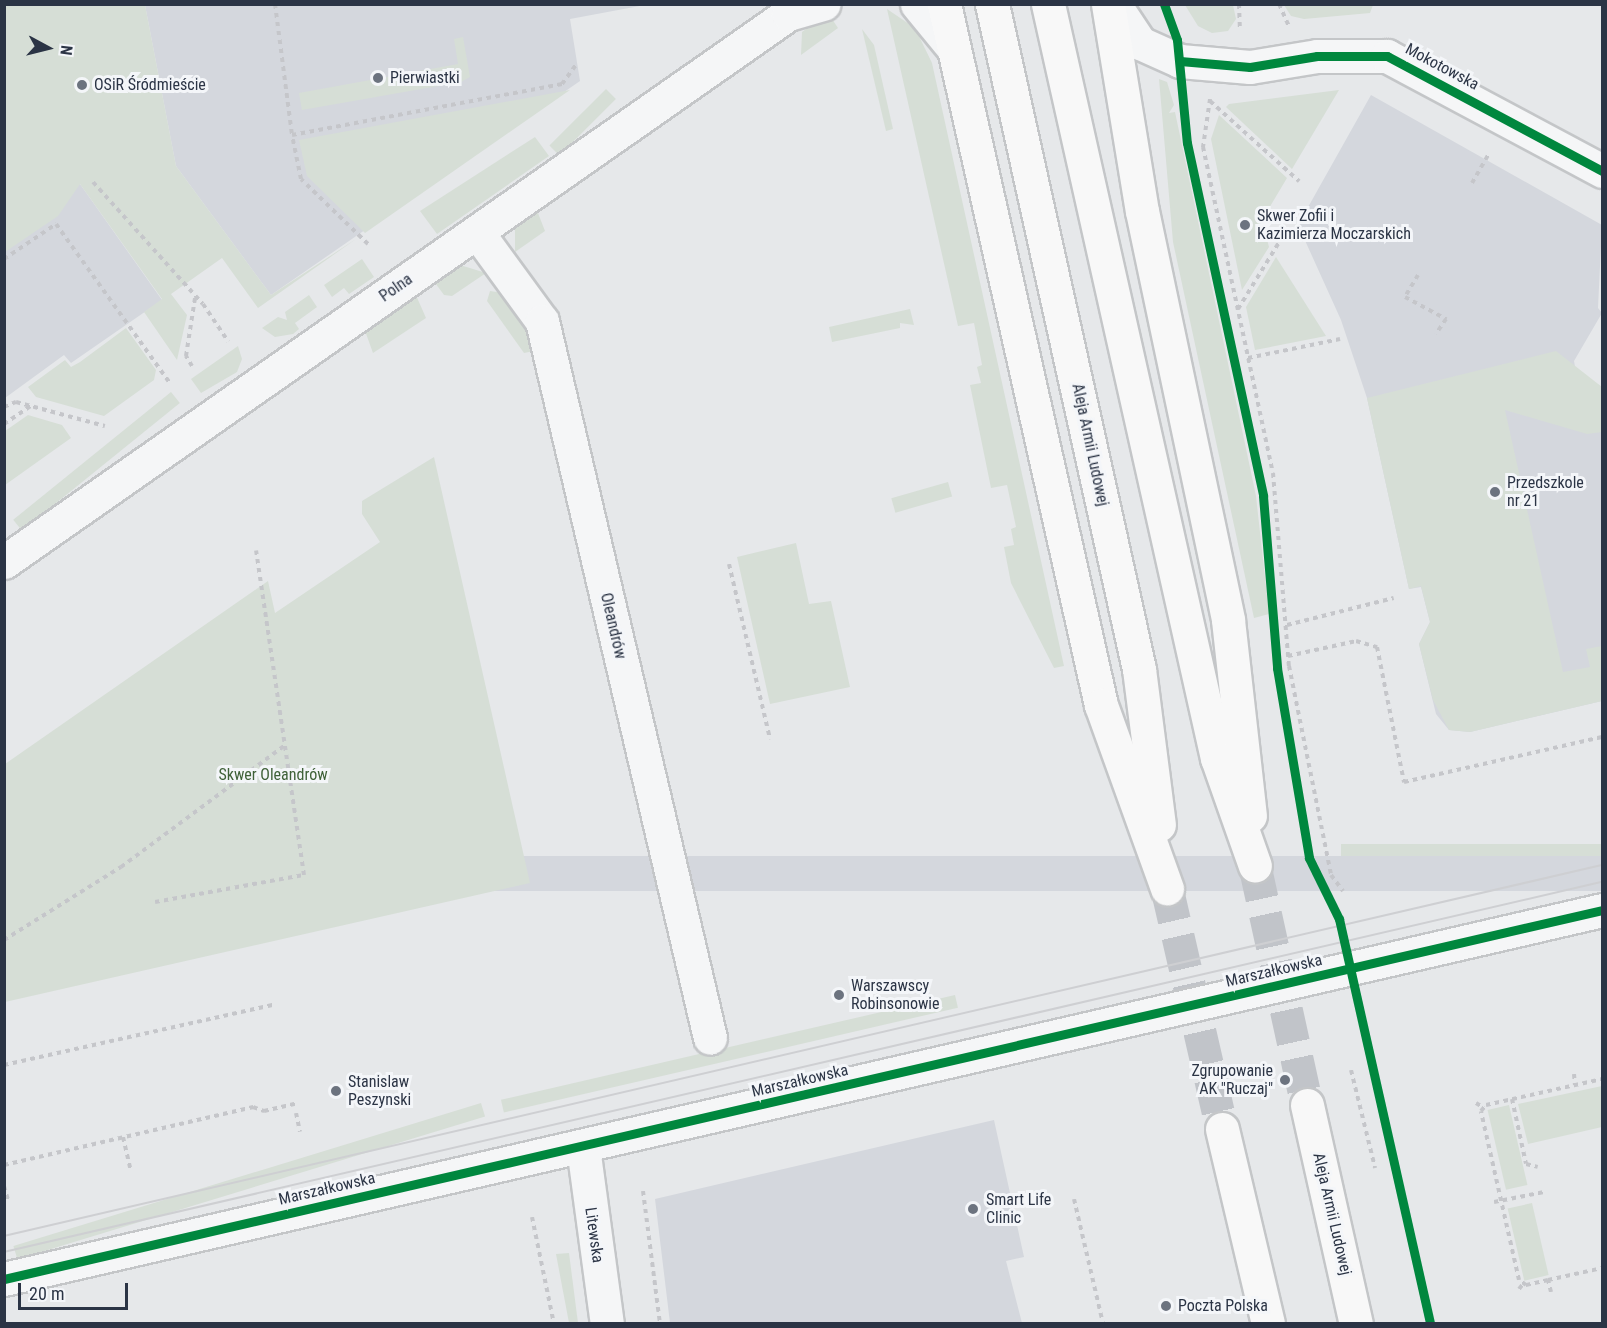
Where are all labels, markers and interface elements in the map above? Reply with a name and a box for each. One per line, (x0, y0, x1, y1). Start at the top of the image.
north arrow (18, 18, 78, 78)
street label: Mokotowska (1402, 40, 1482, 94)
text: N (56, 44, 76, 56)
place label: Pierwiastki (390, 68, 460, 88)
marker: Pierwiastki (371, 71, 385, 85)
place label: OSiR Śródmieście (94, 75, 206, 95)
marker: OSiR Śródmieście (75, 78, 89, 92)
place label: Skwer Zofii i Kazimierza Moczarskich (1257, 206, 1411, 244)
marker: Skwer Zofii i Kazimierza Moczarskich (1238, 218, 1252, 232)
street label: Polna (376, 270, 416, 306)
street label: Aleja Armii Ludowej (1068, 382, 1112, 508)
place label: Przedszkole nr 21 (1507, 473, 1584, 511)
marker: Przedszkole nr 21 (1488, 485, 1502, 499)
street label: Oleandrów (596, 591, 630, 661)
park label: Skwer Oleandrów (218, 765, 328, 785)
street label: Marszałkowska (1224, 951, 1324, 991)
place label: Warszawscy Robinsonowie (851, 976, 940, 1014)
marker: Warszawscy Robinsonowie (832, 988, 846, 1002)
street label: Marszałkowska (750, 1061, 850, 1101)
place label: Zgrupowanie AK "Ruczaj" (1191, 1061, 1273, 1099)
place label: Stanislaw Peszynski (348, 1072, 411, 1110)
marker: Zgrupowanie AK "Ruczaj" (1278, 1073, 1292, 1087)
marker: Stanislaw Peszynski (329, 1084, 343, 1098)
street label: Aleja Armii Ludowej (1309, 1151, 1355, 1277)
street label: Marszałkowska (277, 1169, 377, 1209)
place label: Smart Life Clinic (986, 1190, 1051, 1228)
marker: Smart Life Clinic (964, 1200, 982, 1218)
street label: Litewska (581, 1206, 607, 1264)
scale bar (21, 1271, 130, 1309)
text: 20 m (29, 1283, 64, 1304)
place label: Poczta Polska (1178, 1296, 1268, 1316)
marker: Poczta Polska (1159, 1299, 1173, 1313)

